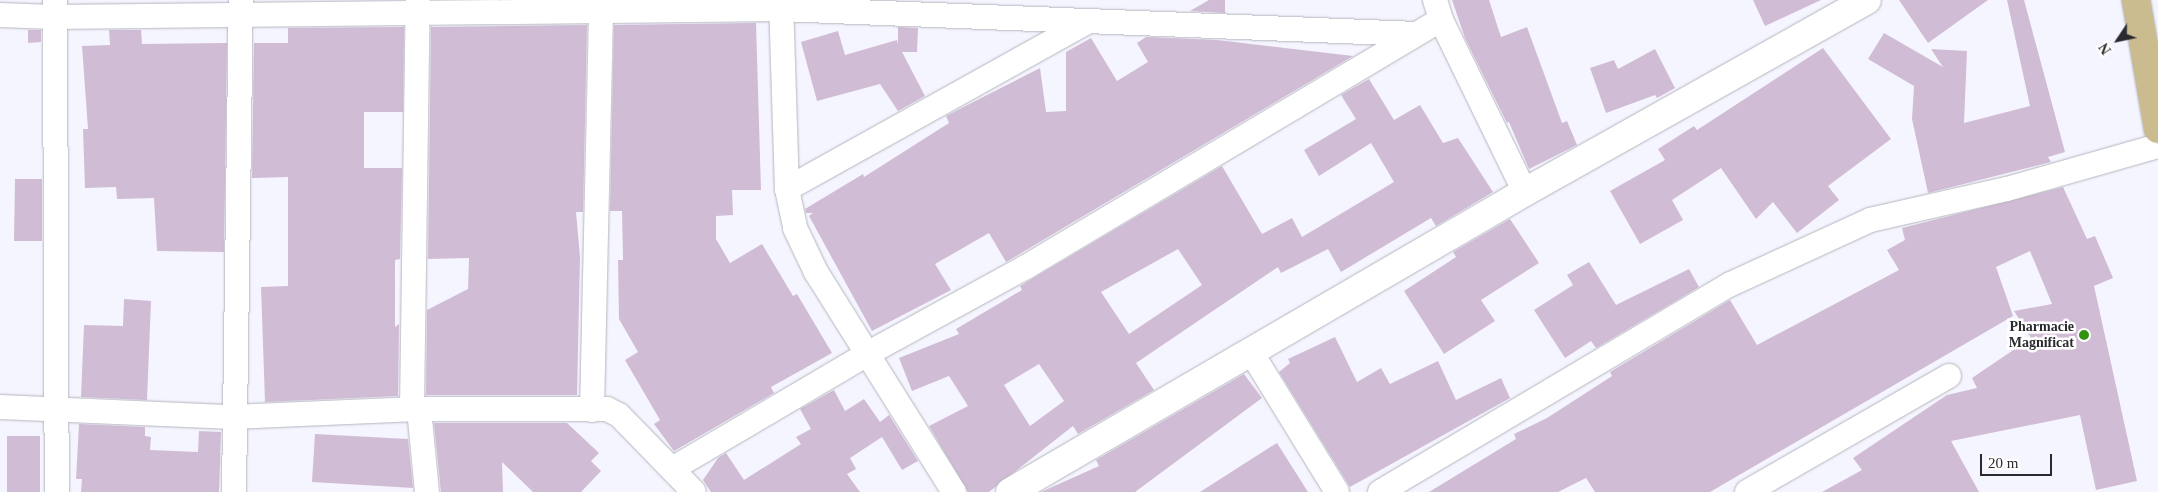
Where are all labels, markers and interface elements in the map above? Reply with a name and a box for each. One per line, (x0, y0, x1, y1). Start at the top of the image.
north arrow (2093, 15, 2143, 65)
text: N (2096, 40, 2114, 57)
place label: Pharmacie Magnificat (2009, 319, 2074, 352)
marker: Pharmacie Magnificat (2078, 329, 2090, 341)
scale bar (1983, 444, 2056, 476)
text: 20 m (1988, 455, 2018, 471)

